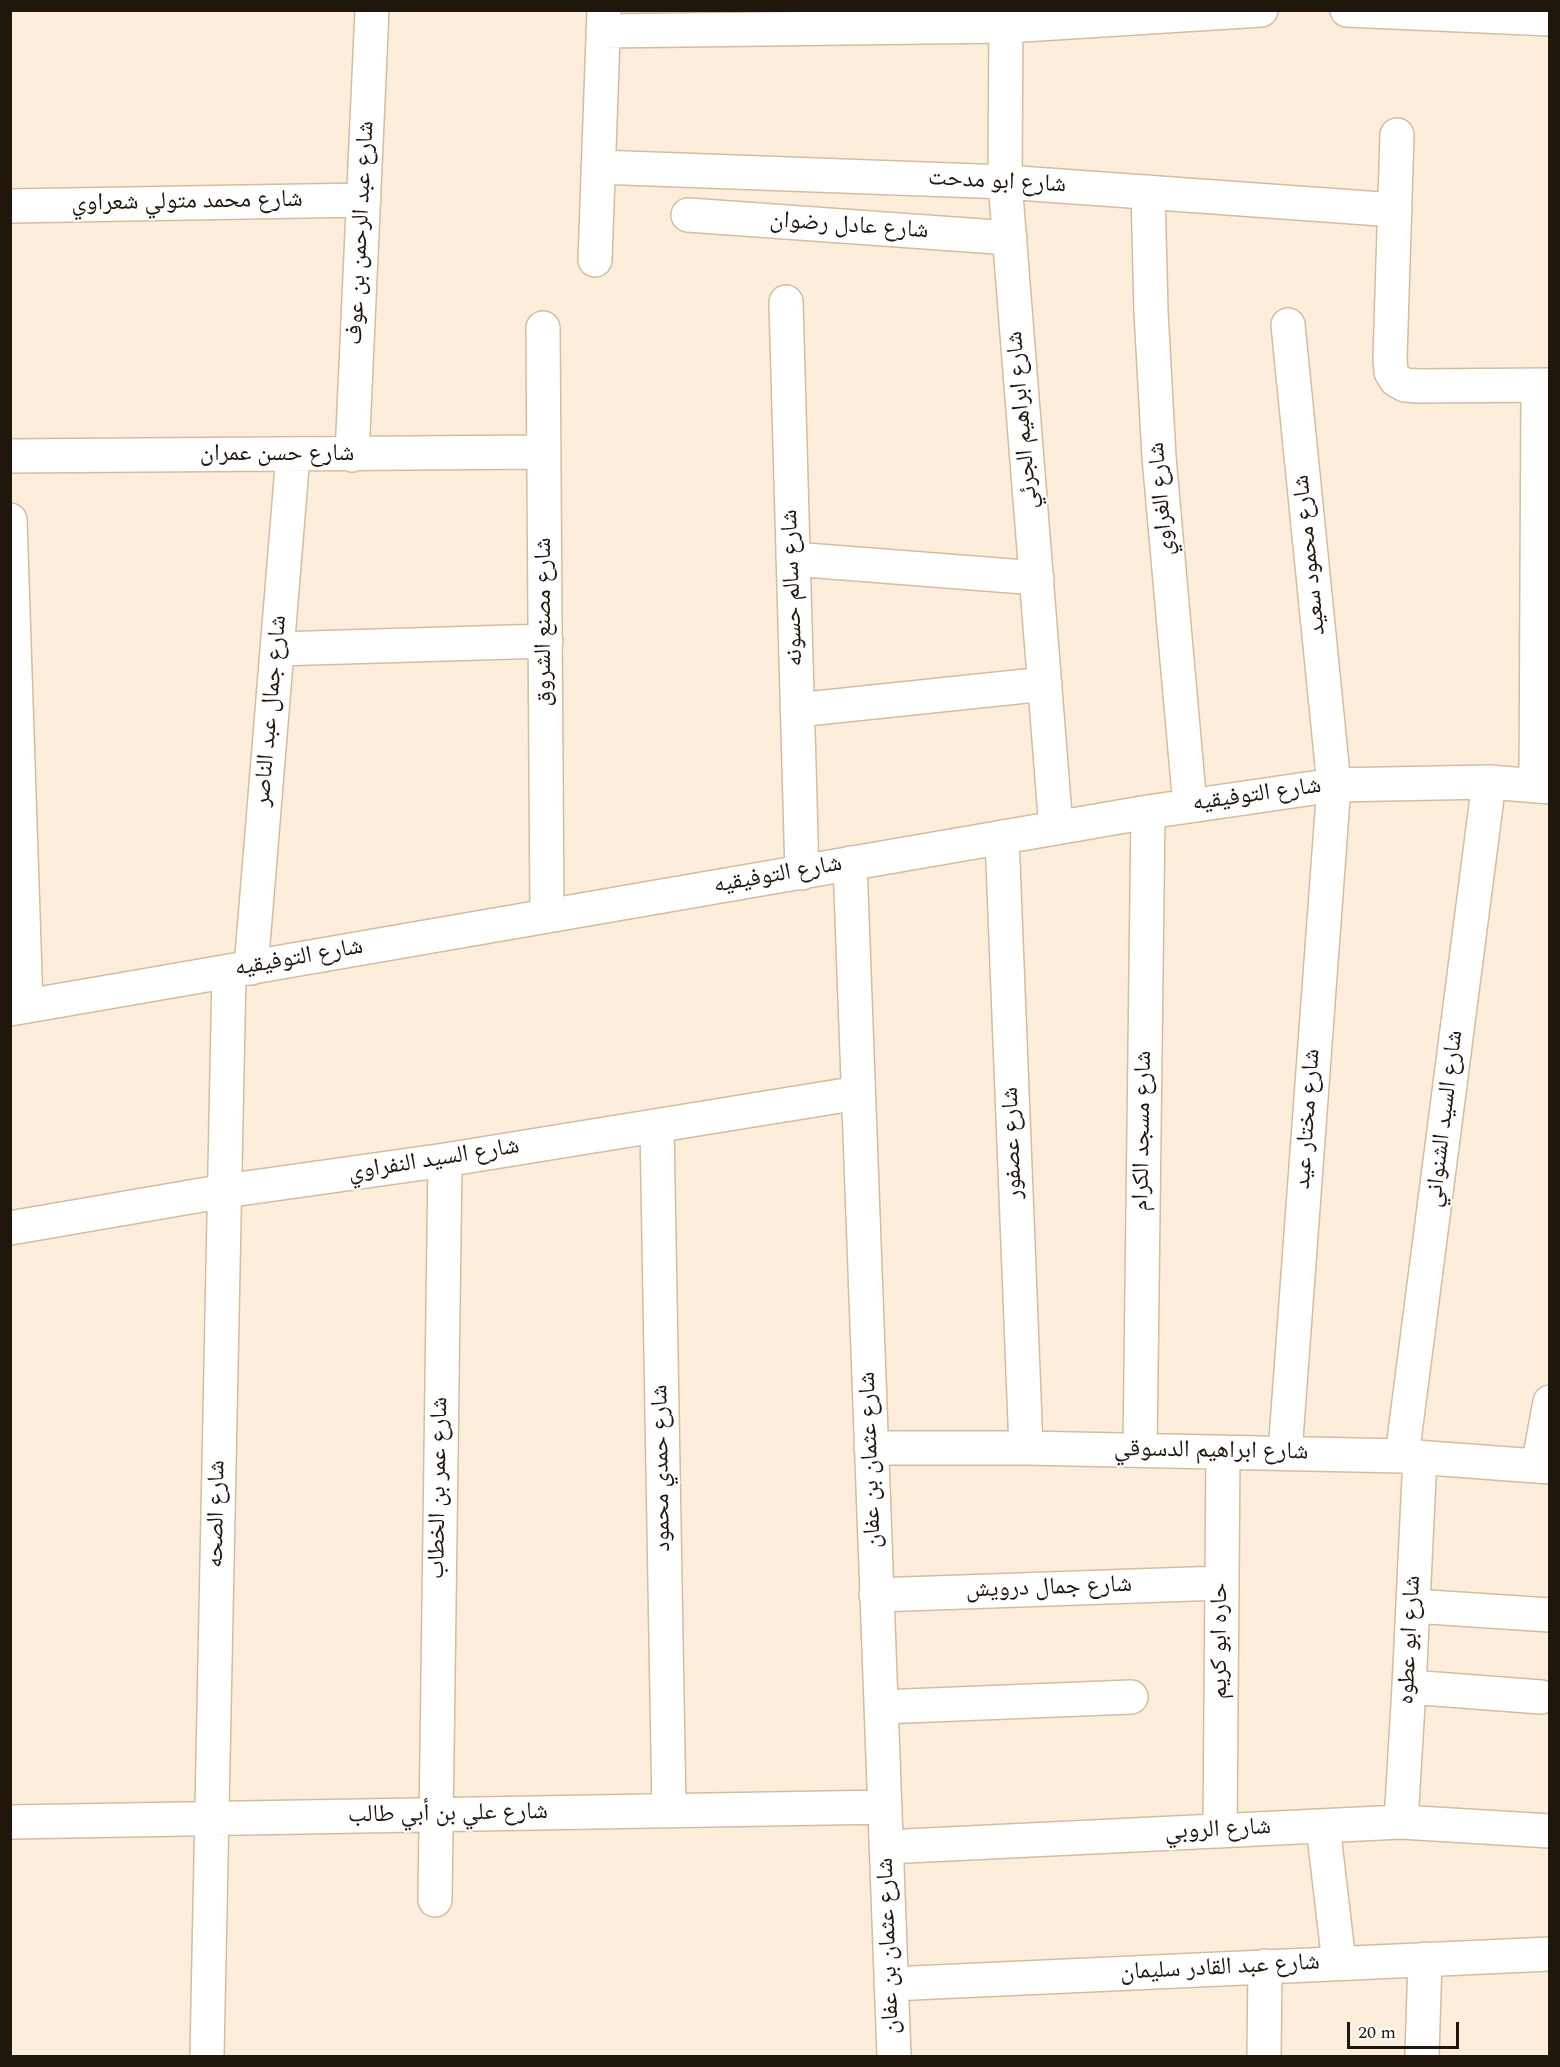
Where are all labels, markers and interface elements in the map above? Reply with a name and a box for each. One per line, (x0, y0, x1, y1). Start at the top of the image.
street label: شارع عبد الرحمن بن عوف (342, 120, 382, 346)
street label: شارع ابو مدحت (927, 165, 1067, 201)
street label: شارع محمد متولي شعراوي (71, 187, 303, 219)
street label: شارع عادل رضوان (769, 207, 929, 247)
street label: شارع ابراهيم الجرئي (1002, 330, 1046, 510)
street label: شارع حسن عمران (200, 441, 354, 469)
street label: شارع الغراوي (1144, 441, 1182, 557)
street label: شارع محمود سعيد (1288, 473, 1334, 637)
street label: شارع سالم حسونه (777, 509, 811, 667)
street label: شارع مصنع الشروق (531, 538, 559, 706)
street label: شارع جمال عبد الناصر (249, 614, 295, 808)
street label: شارع التوفيقيه (1191, 773, 1323, 819)
street label: شارع التوفيقيه (712, 851, 844, 901)
street label: شارع التوفيقيه (233, 934, 365, 984)
street label: شارع السيد الشنواني (1421, 1029, 1471, 1209)
street label: شارع مختار عيد (1290, 1048, 1328, 1190)
street label: شارع مسجد الكرام (1128, 1050, 1160, 1212)
street label: شارع عصفور (998, 1086, 1030, 1200)
street label: شارع السيد النفراوي (346, 1133, 522, 1189)
street label: شارع عثمان بن عفان (855, 1371, 889, 1549)
street label: شارع حمدي محمود (647, 1384, 679, 1552)
street label: شارع عمر بن الخطاب (424, 1397, 456, 1579)
street label: شارع ابراهيم الدسوقي (1113, 1436, 1309, 1468)
street label: شارع الصحه (203, 1460, 233, 1568)
street label: شارع جمال درويش (965, 1572, 1133, 1606)
street label: شارع ابو عطوه (1393, 1575, 1429, 1705)
street label: حاره ابو كريم (1207, 1583, 1235, 1699)
street label: شارع علي بن أبي طالب (348, 1799, 548, 1831)
street label: شارع الروبي (1164, 1814, 1272, 1848)
street label: شارع عثمان بن عفان (873, 1857, 907, 2035)
street label: شارع عبد القادر سليمان (1119, 1949, 1321, 1989)
scale bar (1350, 2010, 1462, 2048)
text: 20 m (1358, 2019, 1396, 2046)

